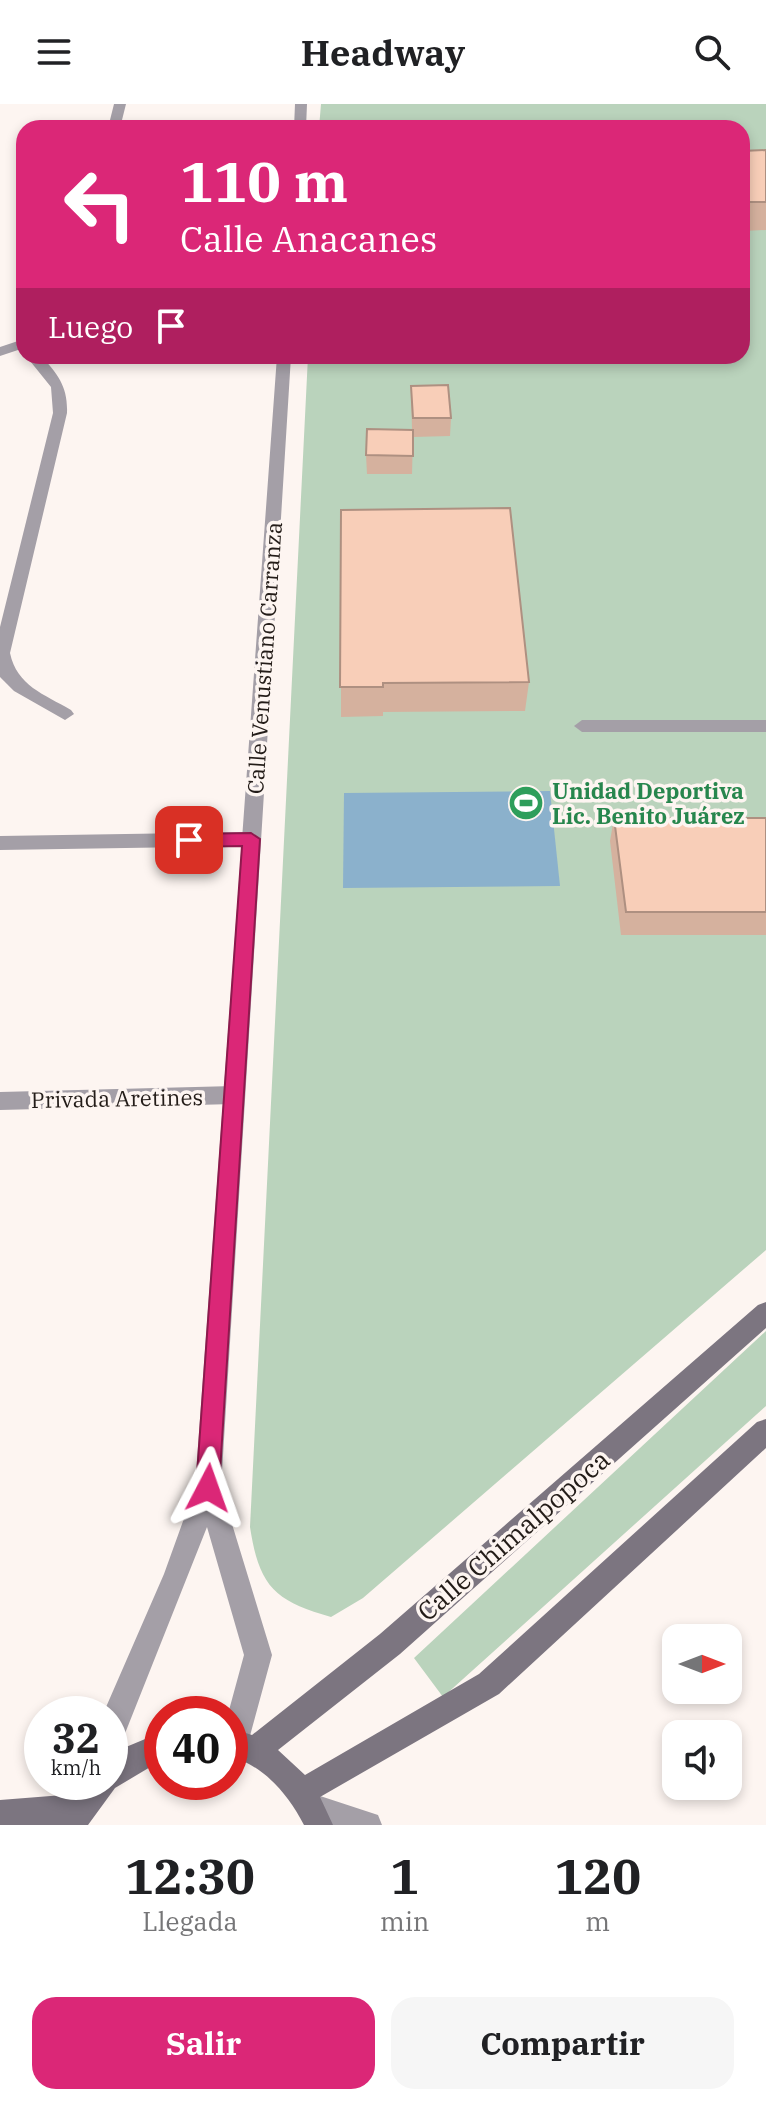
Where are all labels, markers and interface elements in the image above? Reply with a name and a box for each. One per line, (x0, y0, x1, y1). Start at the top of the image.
text: Headway (301, 29, 465, 76)
icon: menu (32, 30, 76, 74)
icon: search (690, 30, 734, 74)
text: 110 m (180, 145, 348, 217)
icon: left (48, 152, 152, 256)
text: Calle Anacanes (180, 215, 437, 262)
icon: arrive (149, 304, 193, 348)
text: Luego (48, 307, 133, 346)
street label: Calle Venustiano Carranza (240, 521, 288, 795)
place label: Unidad Deportiva Lic. Benito Juárez (552, 776, 745, 830)
sports icon: Unidad Deportiva Lic. Benito Juárez (507, 784, 545, 822)
pin (155, 806, 223, 874)
icon: arrive (167, 818, 211, 862)
street label: Privada Aretines (31, 1082, 203, 1114)
street label: Calle Chimalpopoca (410, 1442, 616, 1628)
position arrow (166, 1446, 250, 1530)
north arrow (662, 1624, 742, 1704)
map controls (662, 1624, 742, 1800)
speed limit sign: 40 (144, 1696, 248, 1800)
text: 32 (52, 1712, 100, 1764)
button: sound (662, 1720, 742, 1800)
text: km/h (51, 1754, 101, 1781)
text: 12:30 (125, 1845, 255, 1907)
text: 1 (390, 1845, 419, 1907)
text: 120 (555, 1845, 641, 1907)
text: Llegada (142, 1904, 238, 1938)
text: min (380, 1904, 429, 1938)
text: m (585, 1904, 610, 1938)
button: Salir (32, 1997, 375, 2089)
button: Compartir (391, 1997, 734, 2089)

